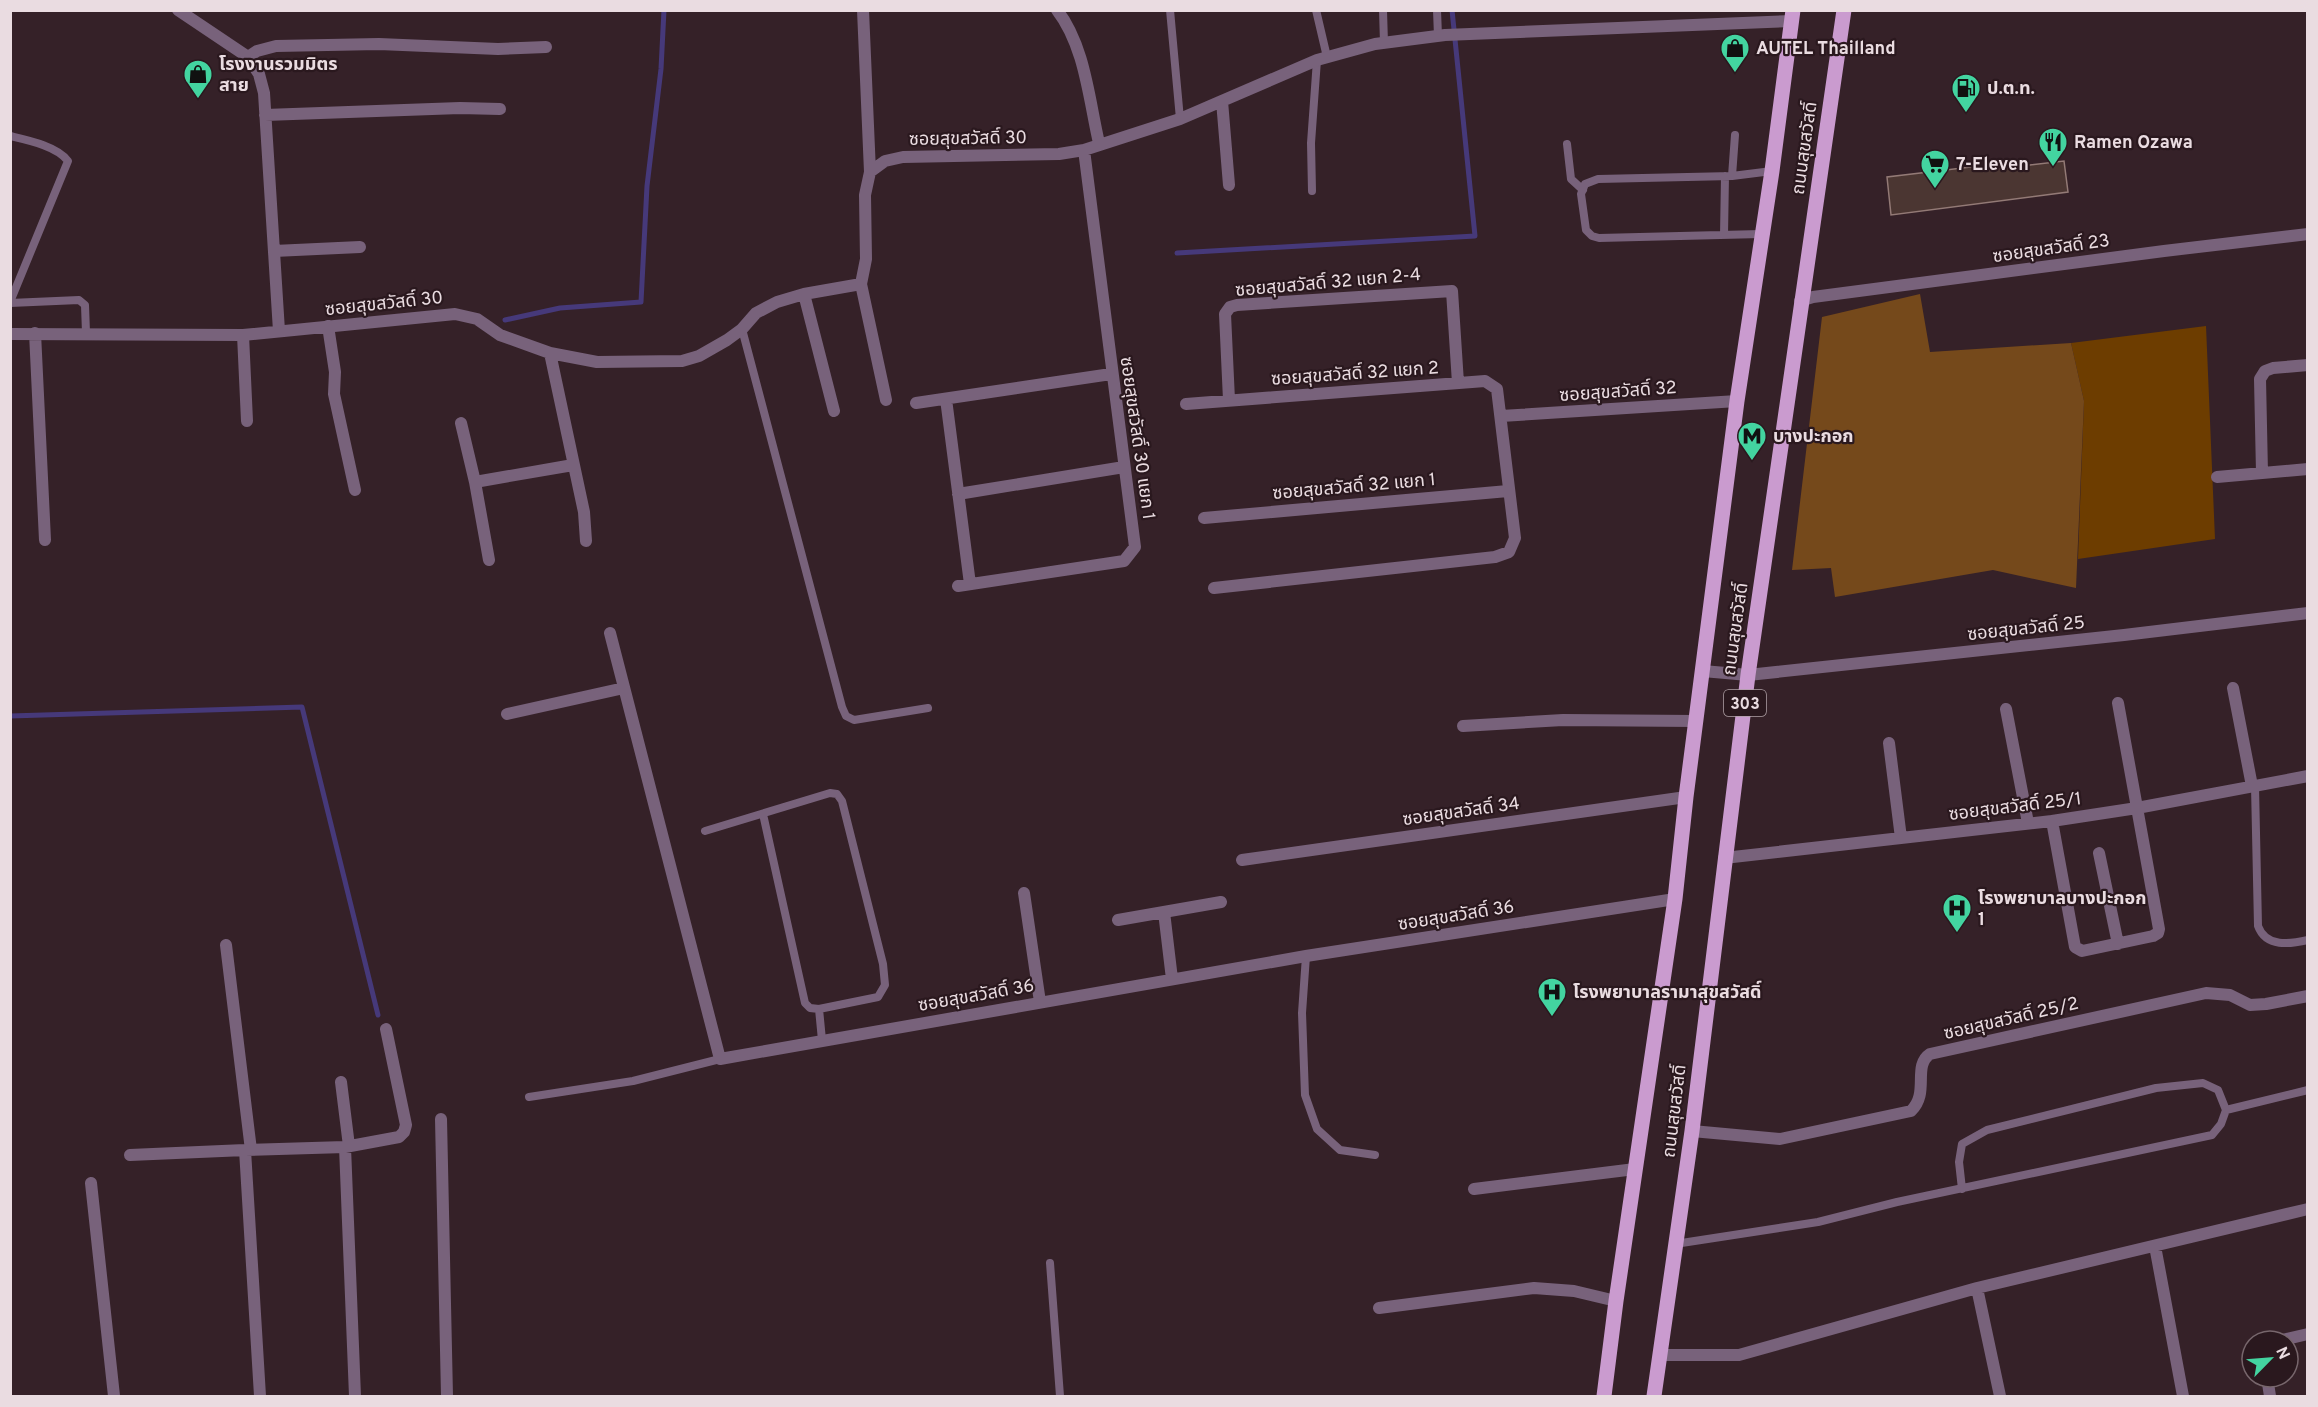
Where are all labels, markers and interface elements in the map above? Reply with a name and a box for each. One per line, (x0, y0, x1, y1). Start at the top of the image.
shop icon: AUTEL Thailland (1719, 32, 1751, 74)
place label: AUTEL Thailland (1756, 38, 1896, 61)
place label: โรงงานรวมมิตร สาย (219, 54, 337, 98)
shop icon: โรงงานรวมมิตร สาย (182, 58, 214, 100)
fuel station icon: ป.ต.ท. (1950, 72, 1982, 114)
place label: ป.ต.ท. (1987, 78, 2035, 101)
street label: ถนนสุขสวัสดิ์ (1787, 100, 1823, 196)
street label: ซอยสุขสวัสดิ์ 30 (909, 126, 1027, 152)
restaurant icon: Ramen Ozawa (2037, 126, 2069, 168)
place label: Ramen Ozawa (2074, 132, 2193, 155)
supermarket icon: 7-Eleven (1919, 148, 1951, 190)
place label: 7-Eleven (1956, 154, 2029, 177)
street label: ซอยสุขสวัสดิ์ 23 (1991, 229, 2111, 269)
street label: ซอยสุขสวัสดิ์ 32 แยก 2-4 (1234, 263, 1422, 303)
street label: ซอยสุขสวัสดิ์ 30 (324, 286, 444, 322)
street label: ซอยสุขสวัสดิ์ 30 แยก 1 (1114, 355, 1160, 521)
street label: ซอยสุขสวัสดิ์ 32 แยก 2 (1270, 356, 1440, 392)
street label: ซอยสุขสวัสดิ์ 32 (1559, 376, 1677, 408)
metro station icon: บางปะกอก (1736, 420, 1768, 462)
place label: บางปะกอก (1773, 426, 1854, 449)
street label: ซอยสุขสวัสดิ์ 32 แยก 1 (1271, 468, 1437, 506)
street label: ถนนสุขสวัสดิ์ (1718, 581, 1754, 677)
street label: ซอยสุขสวัสดิ์ 25 (1966, 611, 2086, 647)
road number: 303 (1724, 690, 1766, 716)
street label: ซอยสุขสวัสดิ์ 25/1 (1947, 787, 2083, 827)
street label: ซอยสุขสวัสดิ์ 34 (1401, 792, 1521, 832)
place label: โรงพยาบาลบางปะกอก 1 (1978, 888, 2146, 932)
hospital icon: โรงพยาบาลบางปะกอก 1 (1941, 892, 1973, 934)
street label: ซอยสุขสวัสดิ์ 36 (1396, 895, 1516, 937)
street label: ซอยสุขสวัสดิ์ 36 (916, 974, 1036, 1018)
hospital icon: โรงพยาบาลรามาสุขสวัสดิ์ (1536, 976, 1568, 1018)
place label: โรงพยาบาลรามาสุขสวัสดิ์ (1573, 980, 1762, 1005)
street label: ซอยสุขสวัสดิ์ 25/2 (1941, 992, 2081, 1046)
street label: ถนนสุขสวัสดิ์ (1657, 1063, 1693, 1159)
north arrow (2240, 1329, 2300, 1389)
text: N (2270, 1344, 2293, 1363)

